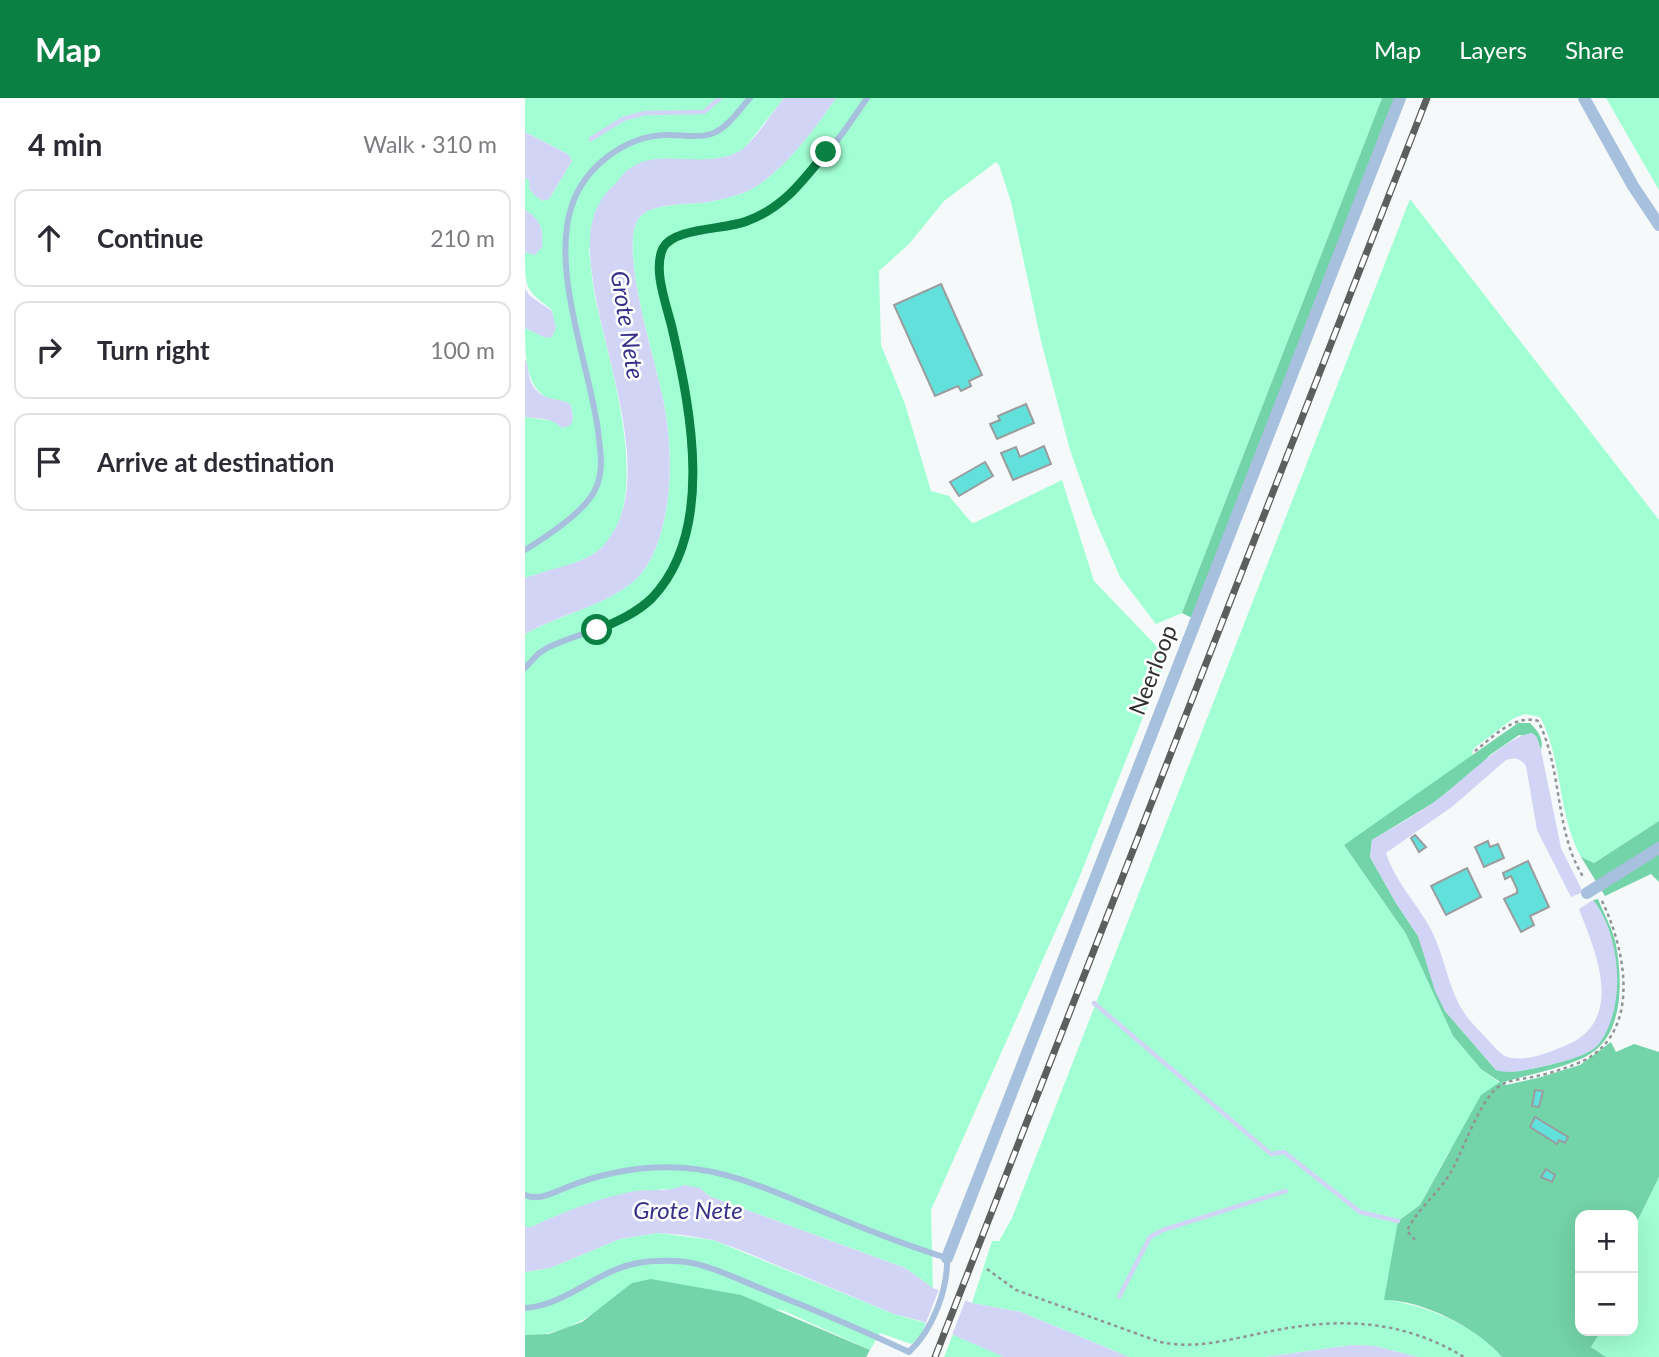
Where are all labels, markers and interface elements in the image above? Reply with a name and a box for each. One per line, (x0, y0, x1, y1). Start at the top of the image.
text: Map (35, 29, 101, 69)
text: Map (1374, 35, 1421, 64)
text: Layers (1459, 35, 1527, 64)
text: Share (1565, 35, 1624, 64)
text: 4 min (28, 126, 102, 162)
text: Walk · 310 m (363, 130, 497, 158)
route end (810, 136, 841, 167)
icon: ahead (30, 219, 68, 257)
text: Continue (97, 222, 203, 254)
text: 210 m (430, 224, 495, 252)
water label: Grote Nete (606, 269, 651, 381)
icon: right (30, 331, 68, 369)
text: Turn right (97, 334, 210, 366)
text: 100 m (430, 336, 495, 364)
icon: arrive (30, 443, 68, 481)
text: Arrive at destination (97, 446, 334, 478)
route start (581, 614, 612, 645)
street label: Neerloop (1122, 621, 1182, 719)
water label: Grote Nete (633, 1195, 743, 1224)
map controls (1575, 1210, 1638, 1336)
button: + (1575, 1210, 1638, 1273)
button: − (1575, 1273, 1638, 1336)

